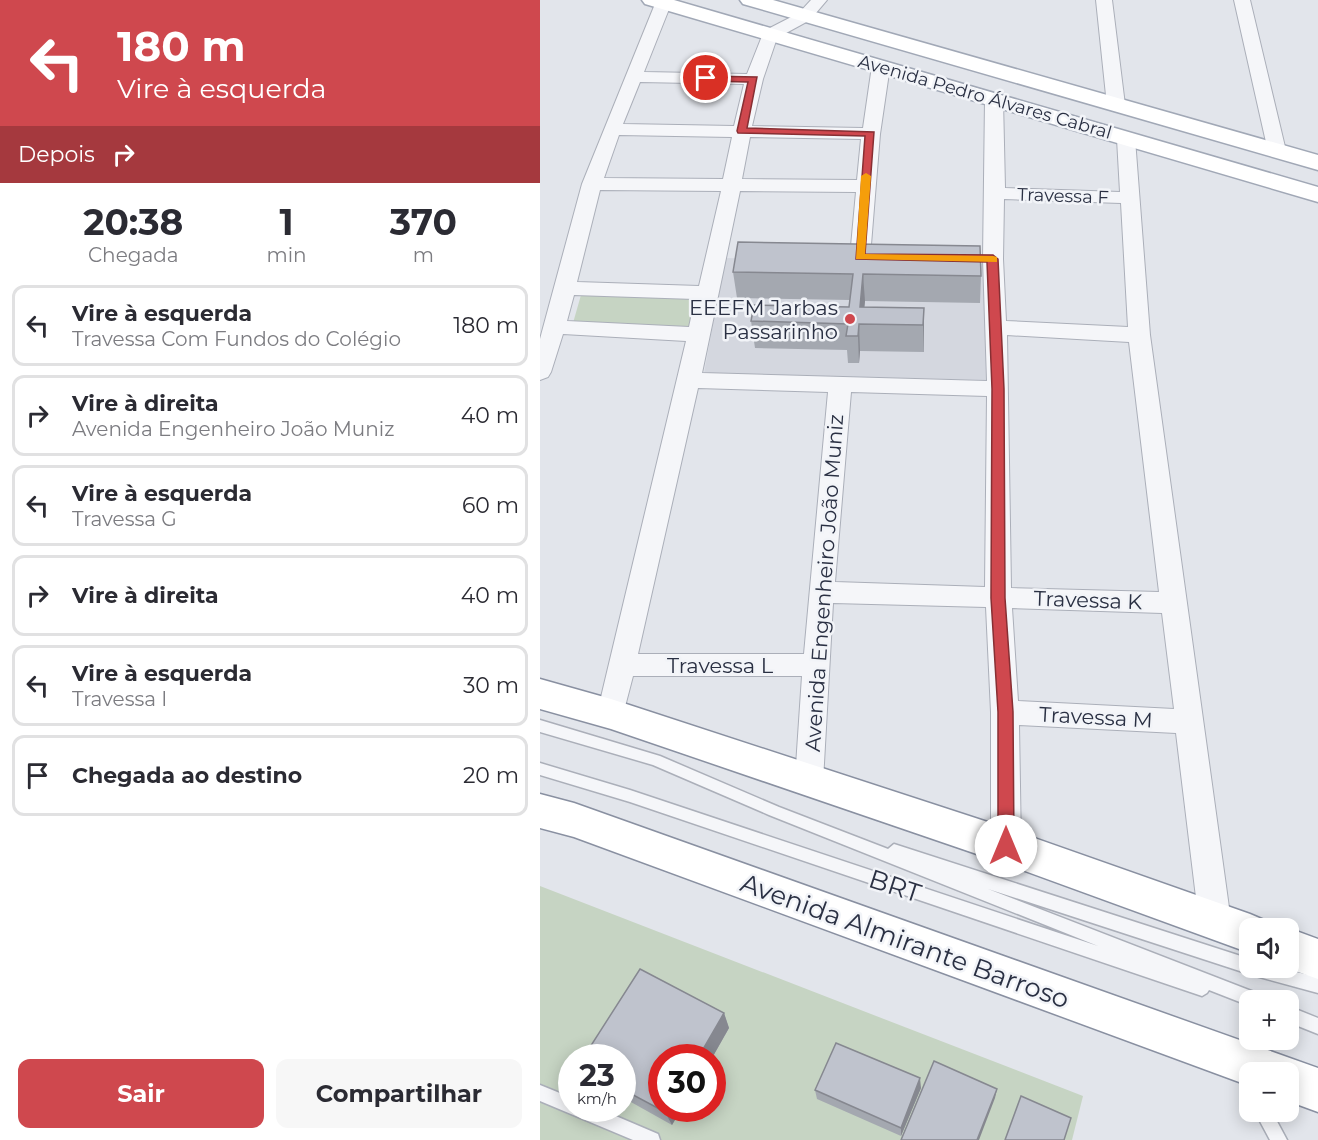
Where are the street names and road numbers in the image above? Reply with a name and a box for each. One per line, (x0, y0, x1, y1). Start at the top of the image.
street label: Avenida Pedro Álvares Cabral (856, 50, 1114, 144)
street label: Travessa F (1017, 183, 1109, 209)
street label: Avenida Engenheiro João Muniz (800, 413, 848, 753)
street label: Travessa K (1033, 586, 1143, 614)
street label: Travessa L (667, 653, 774, 678)
street label: Travessa M (1039, 702, 1153, 732)
street label: BRT (865, 863, 925, 909)
street label: Avenida Almirante Barroso (736, 867, 1074, 1015)

